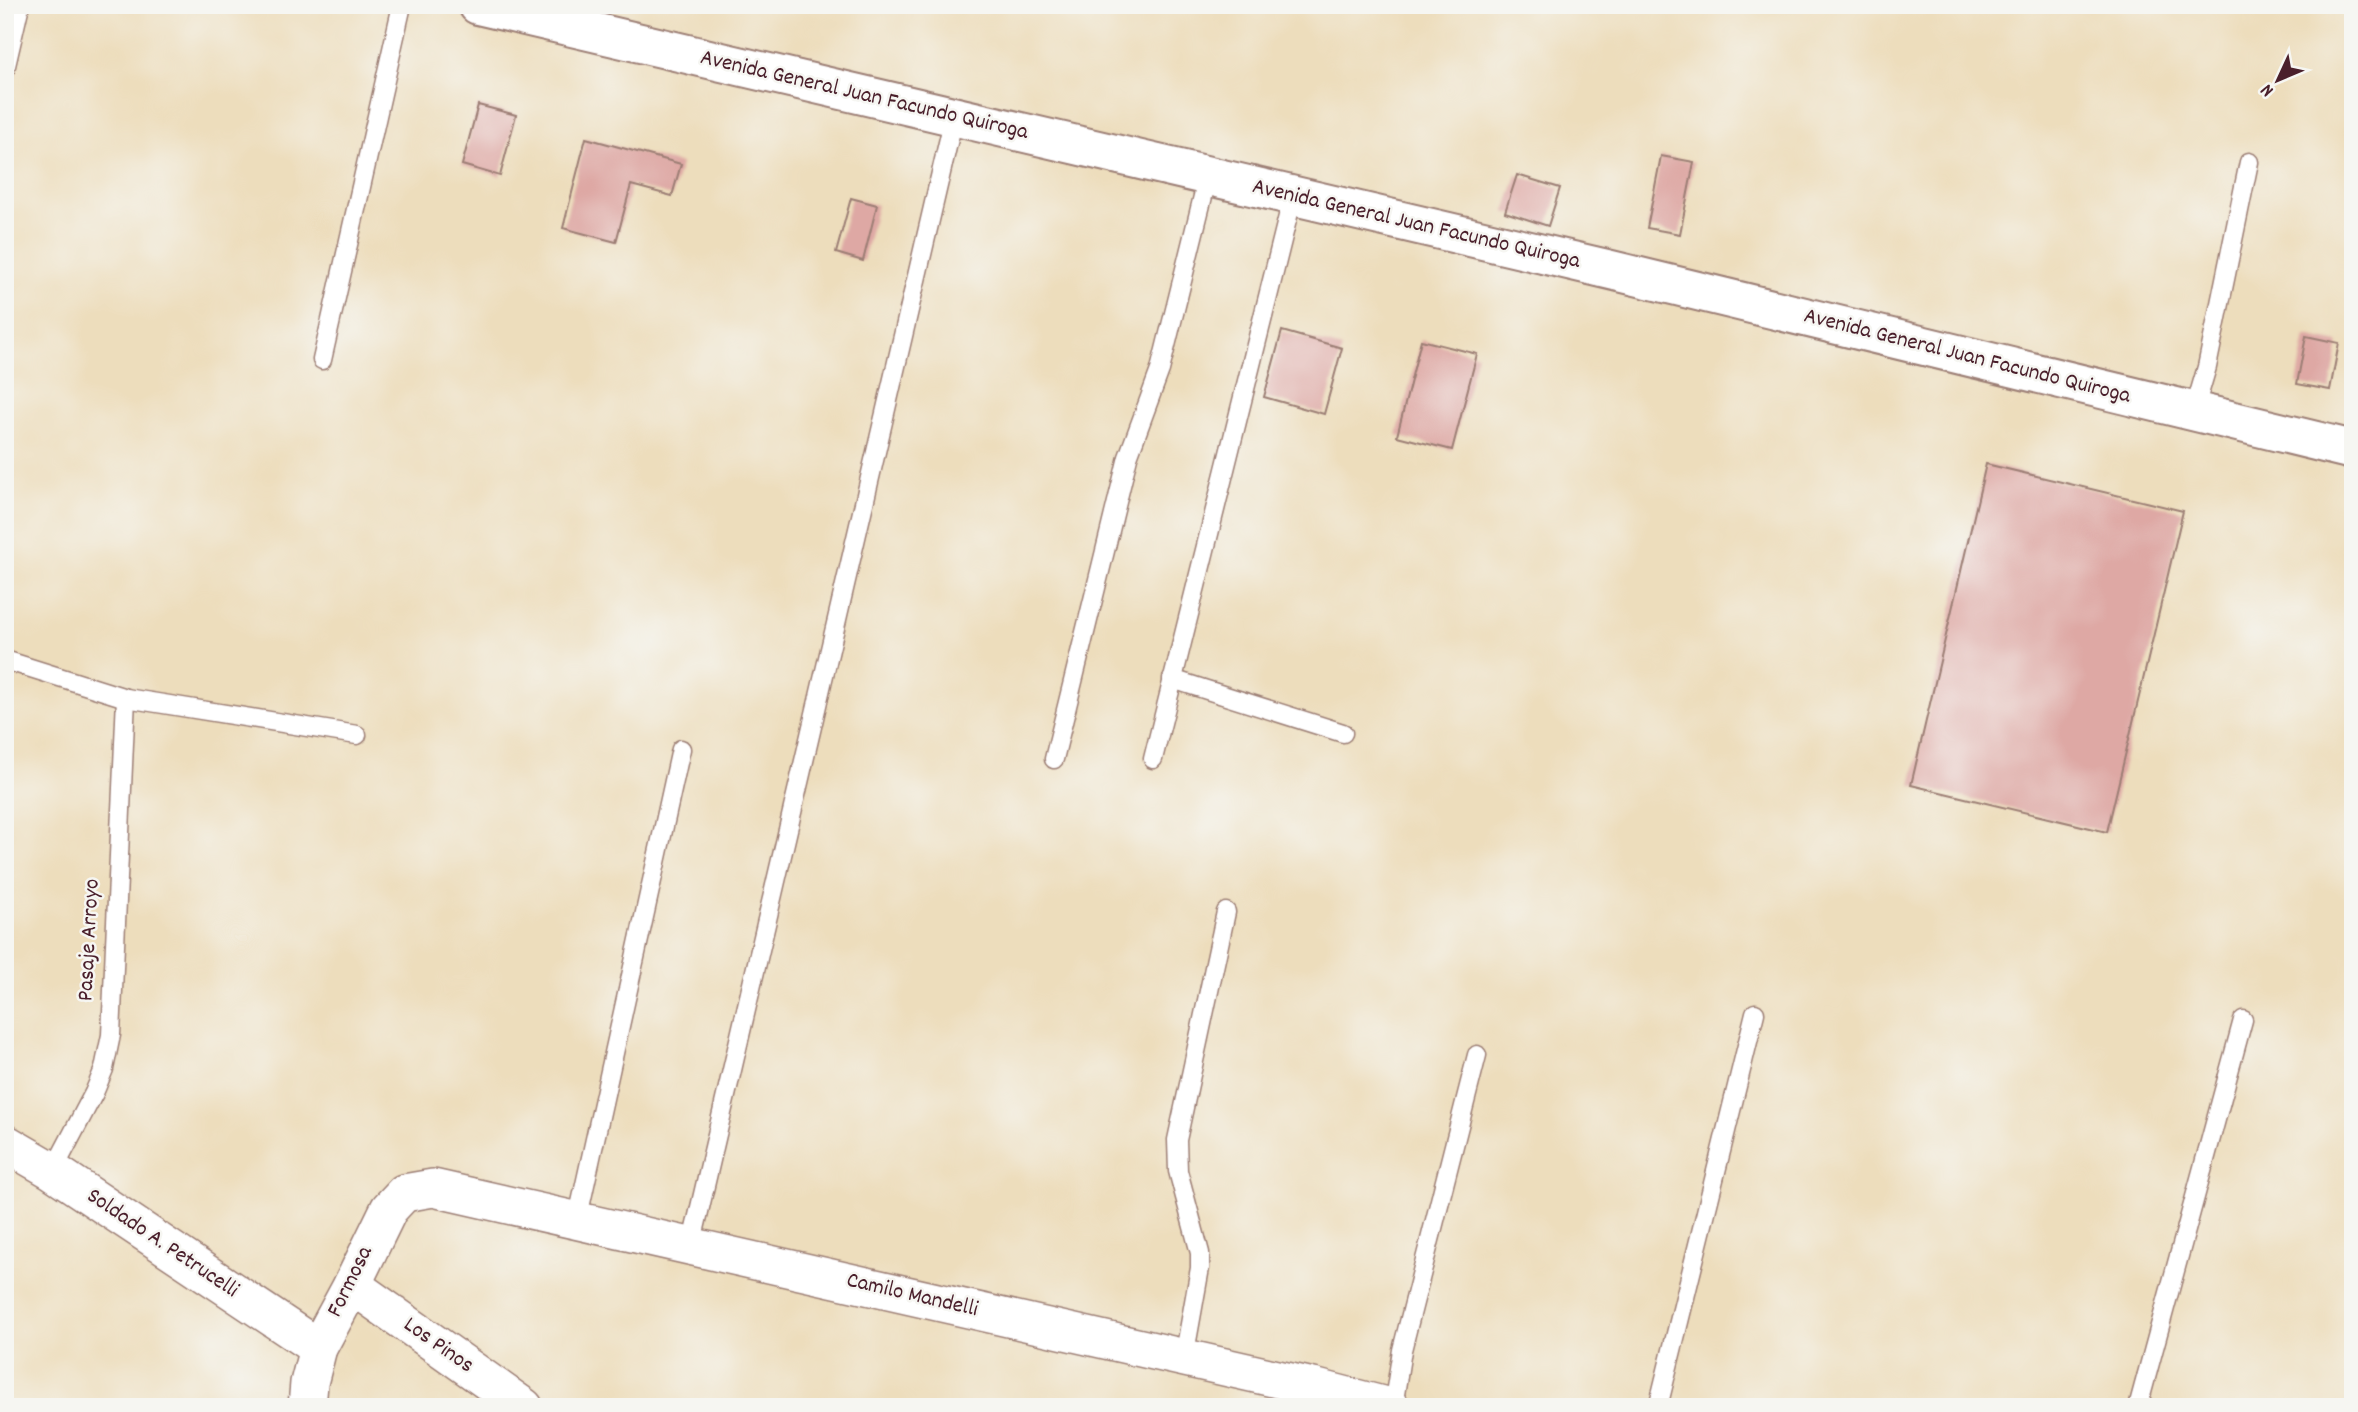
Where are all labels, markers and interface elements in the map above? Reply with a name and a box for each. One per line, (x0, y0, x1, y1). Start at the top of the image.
street label: Avenida General Juan Facundo Quiroga (697, 42, 1032, 150)
north arrow (2242, 46, 2312, 116)
text: N (2255, 77, 2281, 102)
street label: Avenida General Juan Facundo Quiroga (1249, 171, 1584, 279)
street label: Avenida General Juan Facundo Quiroga (1800, 300, 2135, 414)
street label: Pasaje Arroyo (70, 878, 110, 1002)
street label: Soldado A. Petrucelli (79, 1181, 245, 1307)
street label: Formosa (320, 1240, 383, 1323)
street label: Camilo Mandelli (843, 1265, 981, 1327)
street label: Los Pinos (396, 1310, 480, 1382)

